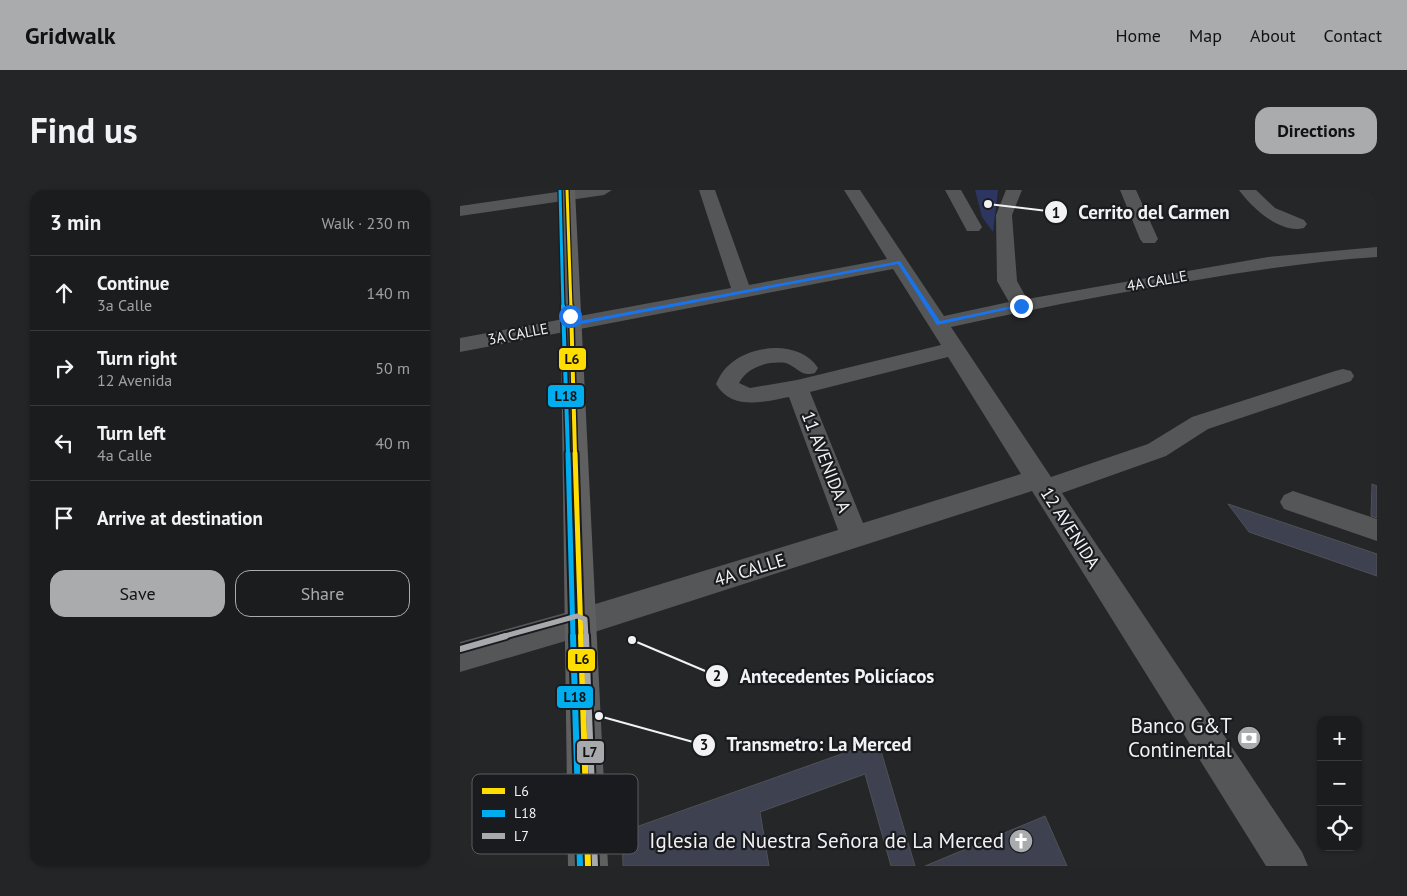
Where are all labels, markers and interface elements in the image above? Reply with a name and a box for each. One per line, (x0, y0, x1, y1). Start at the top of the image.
text: Gridwalk (25, 20, 115, 51)
text: Home (1115, 24, 1161, 47)
text: Map (1189, 24, 1222, 47)
text: About (1250, 24, 1296, 47)
text: Contact (1324, 24, 1382, 47)
text: Find us (30, 107, 138, 153)
button: Directions (1255, 107, 1377, 154)
callout: Cerrito del Carmen (1044, 195, 1240, 229)
text: Cerrito del Carmen (1078, 200, 1230, 224)
text: 1 (1052, 203, 1060, 222)
text: 3 min (50, 209, 101, 236)
text: Walk · 230 m (321, 213, 410, 233)
street label: 4A CALLE (1125, 266, 1189, 295)
text: Continue (97, 271, 169, 295)
icon: ahead (50, 279, 78, 307)
text: 140 m (367, 283, 410, 303)
text: 3a Calle (97, 295, 152, 315)
route end (1010, 295, 1033, 318)
route start (559, 305, 582, 328)
street label: 3A CALLE (486, 318, 550, 349)
text: Turn right (97, 346, 177, 370)
line badge: L6 (558, 347, 587, 371)
text: L6 (564, 350, 580, 368)
icon: right (50, 354, 78, 382)
text: 50 m (375, 358, 410, 378)
text: 12 Avenida (97, 370, 172, 390)
line badge: L18 (547, 384, 585, 408)
text: L18 (554, 387, 578, 405)
street label: 11 AVENIDA A (797, 408, 856, 516)
text: Turn left (97, 421, 166, 445)
icon: left (50, 429, 78, 457)
text: 40 m (375, 433, 410, 453)
text: 4a Calle (97, 445, 152, 465)
street label: 12 AVENIDA (1036, 483, 1106, 573)
icon: arrive (50, 504, 78, 532)
text: Arrive at destination (97, 506, 263, 530)
street label: 4A CALLE (712, 548, 788, 591)
button: Save (50, 570, 225, 617)
button: Share (235, 570, 410, 617)
line badge: L6 (567, 648, 596, 672)
text: L6 (574, 650, 590, 668)
callout: Antecedentes Policíacos (705, 659, 945, 693)
text: Antecedentes Policíacos (740, 664, 934, 688)
text: 2 (713, 666, 721, 685)
line badge: L18 (556, 685, 594, 709)
text: L18 (563, 688, 587, 706)
place label: Banco G&T Continental (1128, 712, 1232, 763)
map controls (1317, 716, 1362, 851)
button: + (1317, 716, 1362, 761)
bank icon: Banco G&T Continental (1236, 725, 1262, 751)
callout: Transmetro: La Merced (691, 728, 921, 762)
text: Transmetro: La Merced (727, 732, 911, 756)
text: 3 (700, 735, 708, 754)
line badge: L7 (576, 740, 605, 764)
text: L7 (582, 743, 598, 761)
button: − (1317, 761, 1362, 806)
legend (472, 774, 638, 854)
text: L6 (514, 782, 529, 800)
text: L18 (514, 804, 537, 822)
button: locate (1317, 806, 1362, 851)
text: L7 (514, 827, 529, 845)
place label: Iglesia de Nuestra Señora de La Merced (649, 827, 1004, 854)
church icon: Iglesia de Nuestra Señora de La Merced (1008, 828, 1034, 854)

